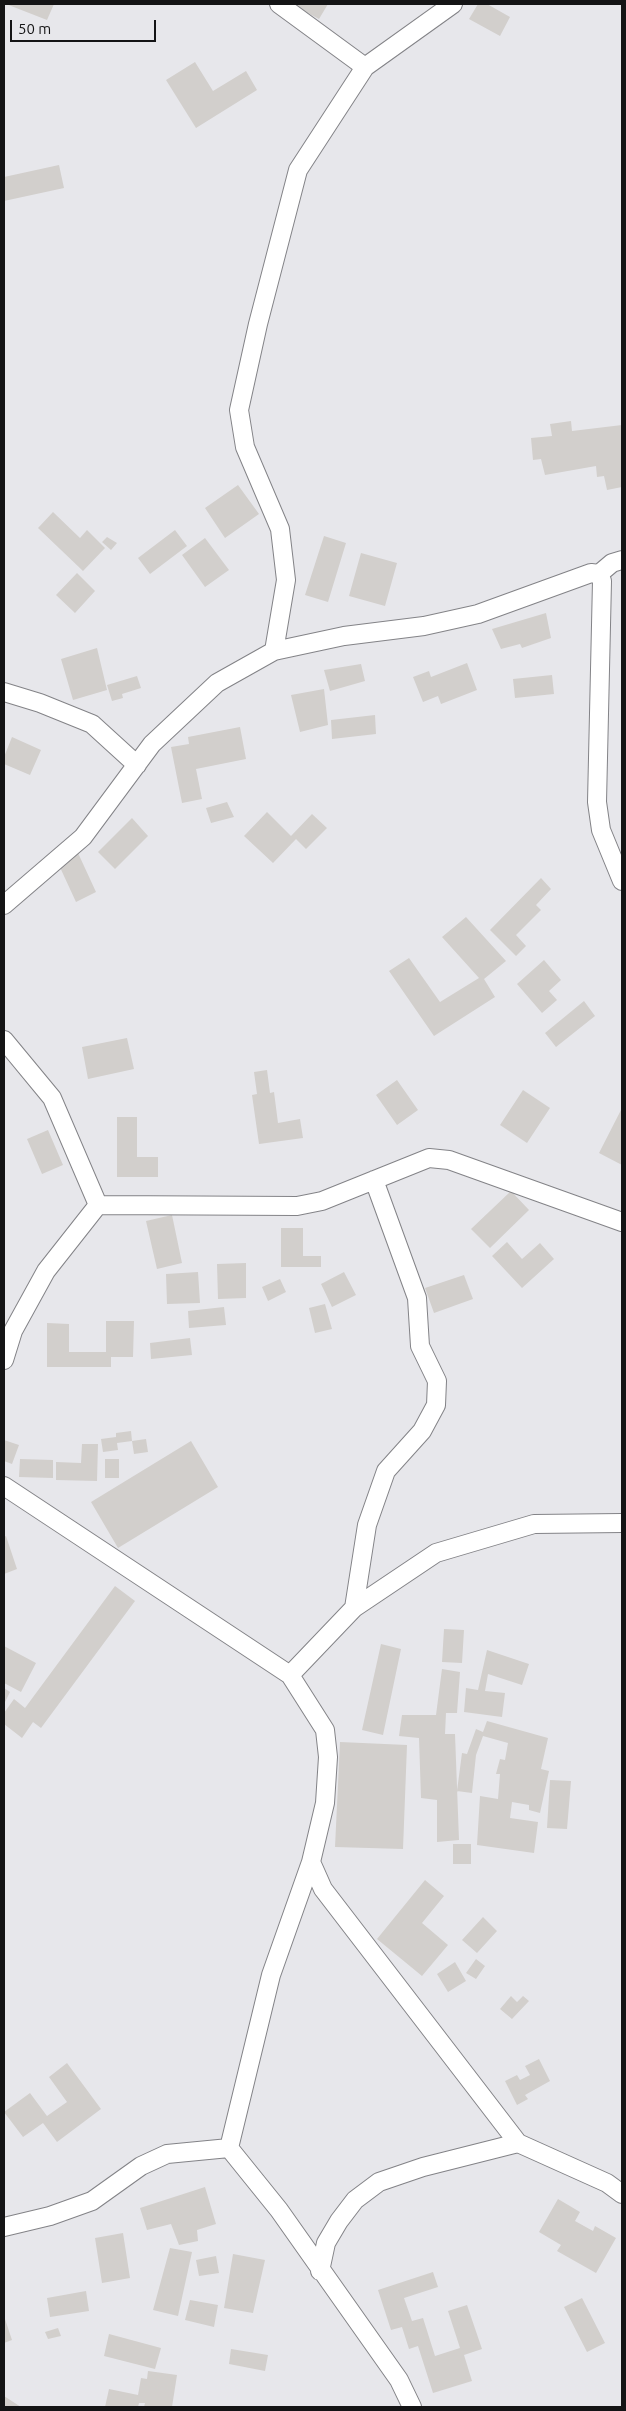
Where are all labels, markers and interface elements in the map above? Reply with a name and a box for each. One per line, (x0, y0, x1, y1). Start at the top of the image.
scale bar (12, 10, 159, 42)
text: 50 m (18, 20, 51, 37)

